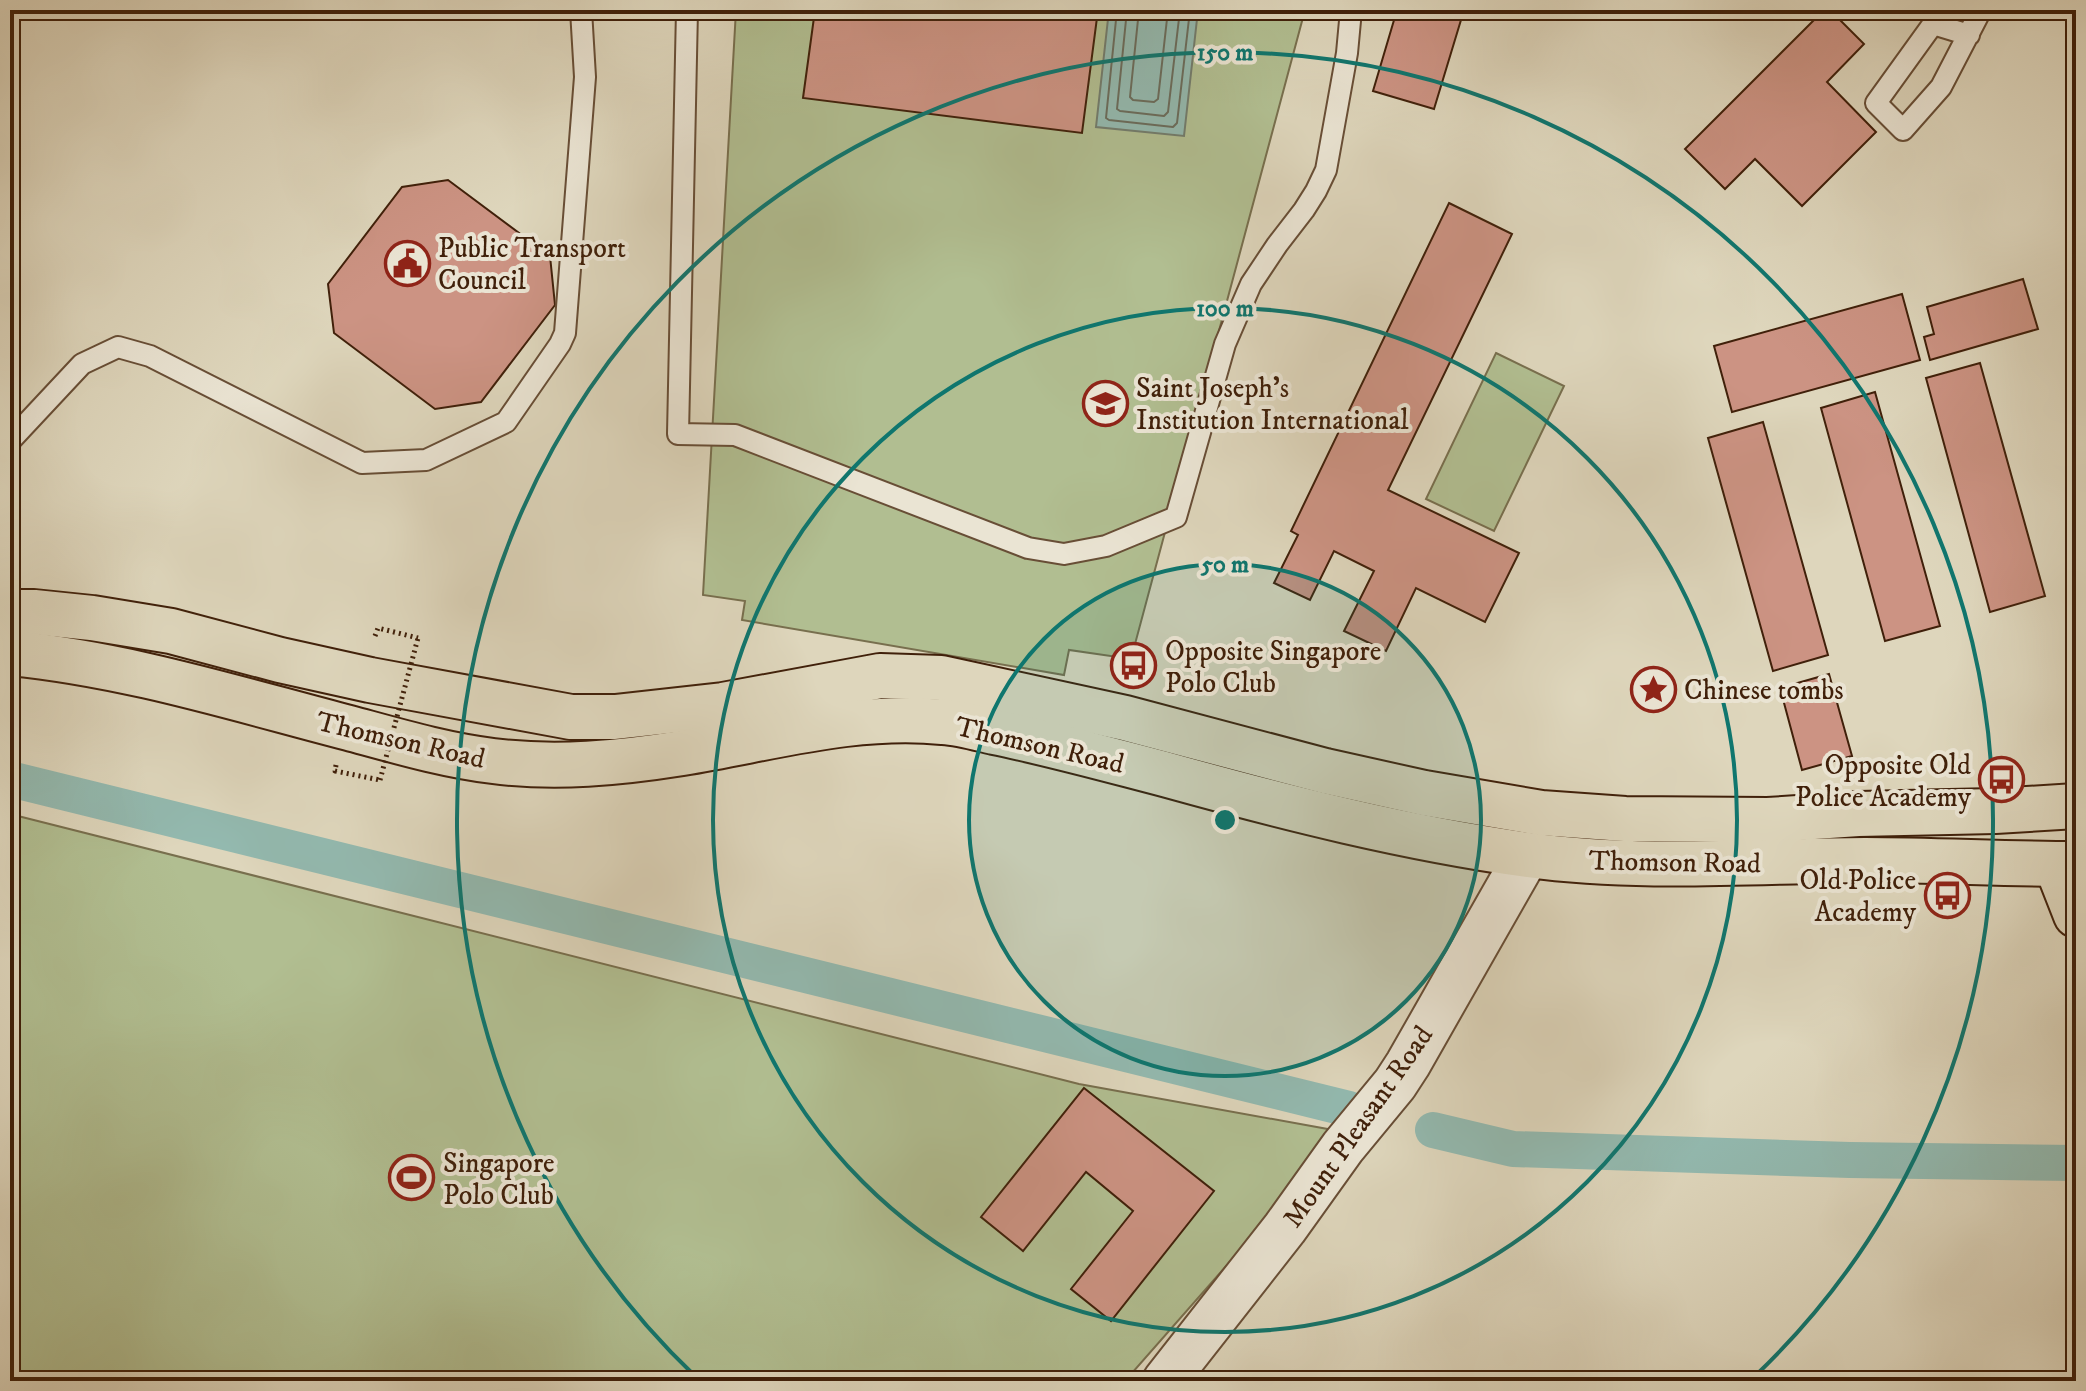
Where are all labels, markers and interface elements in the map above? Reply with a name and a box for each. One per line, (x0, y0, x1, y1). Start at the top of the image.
text: 150 m (1197, 38, 1253, 68)
place label: Public Transport Council (438, 231, 626, 298)
public building icon: Public Transport Council (383, 239, 431, 287)
text: 100 m (1196, 294, 1254, 324)
place label: Saint Joseph's Institution International (1136, 371, 1409, 438)
school or university icon: Saint Joseph's Institution International (1081, 379, 1129, 427)
text: 50 m (1200, 550, 1249, 580)
place label: Opposite Singapore Polo Club (1165, 634, 1381, 701)
bus stop icon: Opposite Singapore Polo Club (1110, 642, 1158, 690)
place icon: Chinese tombs (1629, 665, 1677, 713)
place label: Chinese tombs (1684, 673, 1844, 708)
street label: Thomson Road (313, 704, 488, 777)
street label: Thomson Road (952, 709, 1127, 782)
place label: Opposite Old Police Academy (1795, 748, 1972, 815)
bus stop icon: Opposite Old Police Academy (1978, 756, 2026, 804)
centre of rings (1211, 806, 1239, 834)
street label: Thomson Road (1589, 844, 1761, 881)
place label: Old Police Academy (1799, 863, 1917, 930)
bus stop icon: Old Police Academy (1923, 871, 1971, 919)
street label: Mount Pleasant Road (1276, 1019, 1441, 1235)
place label: Singapore Polo Club (443, 1146, 555, 1213)
sports icon: Singapore Polo Club (388, 1154, 436, 1202)

